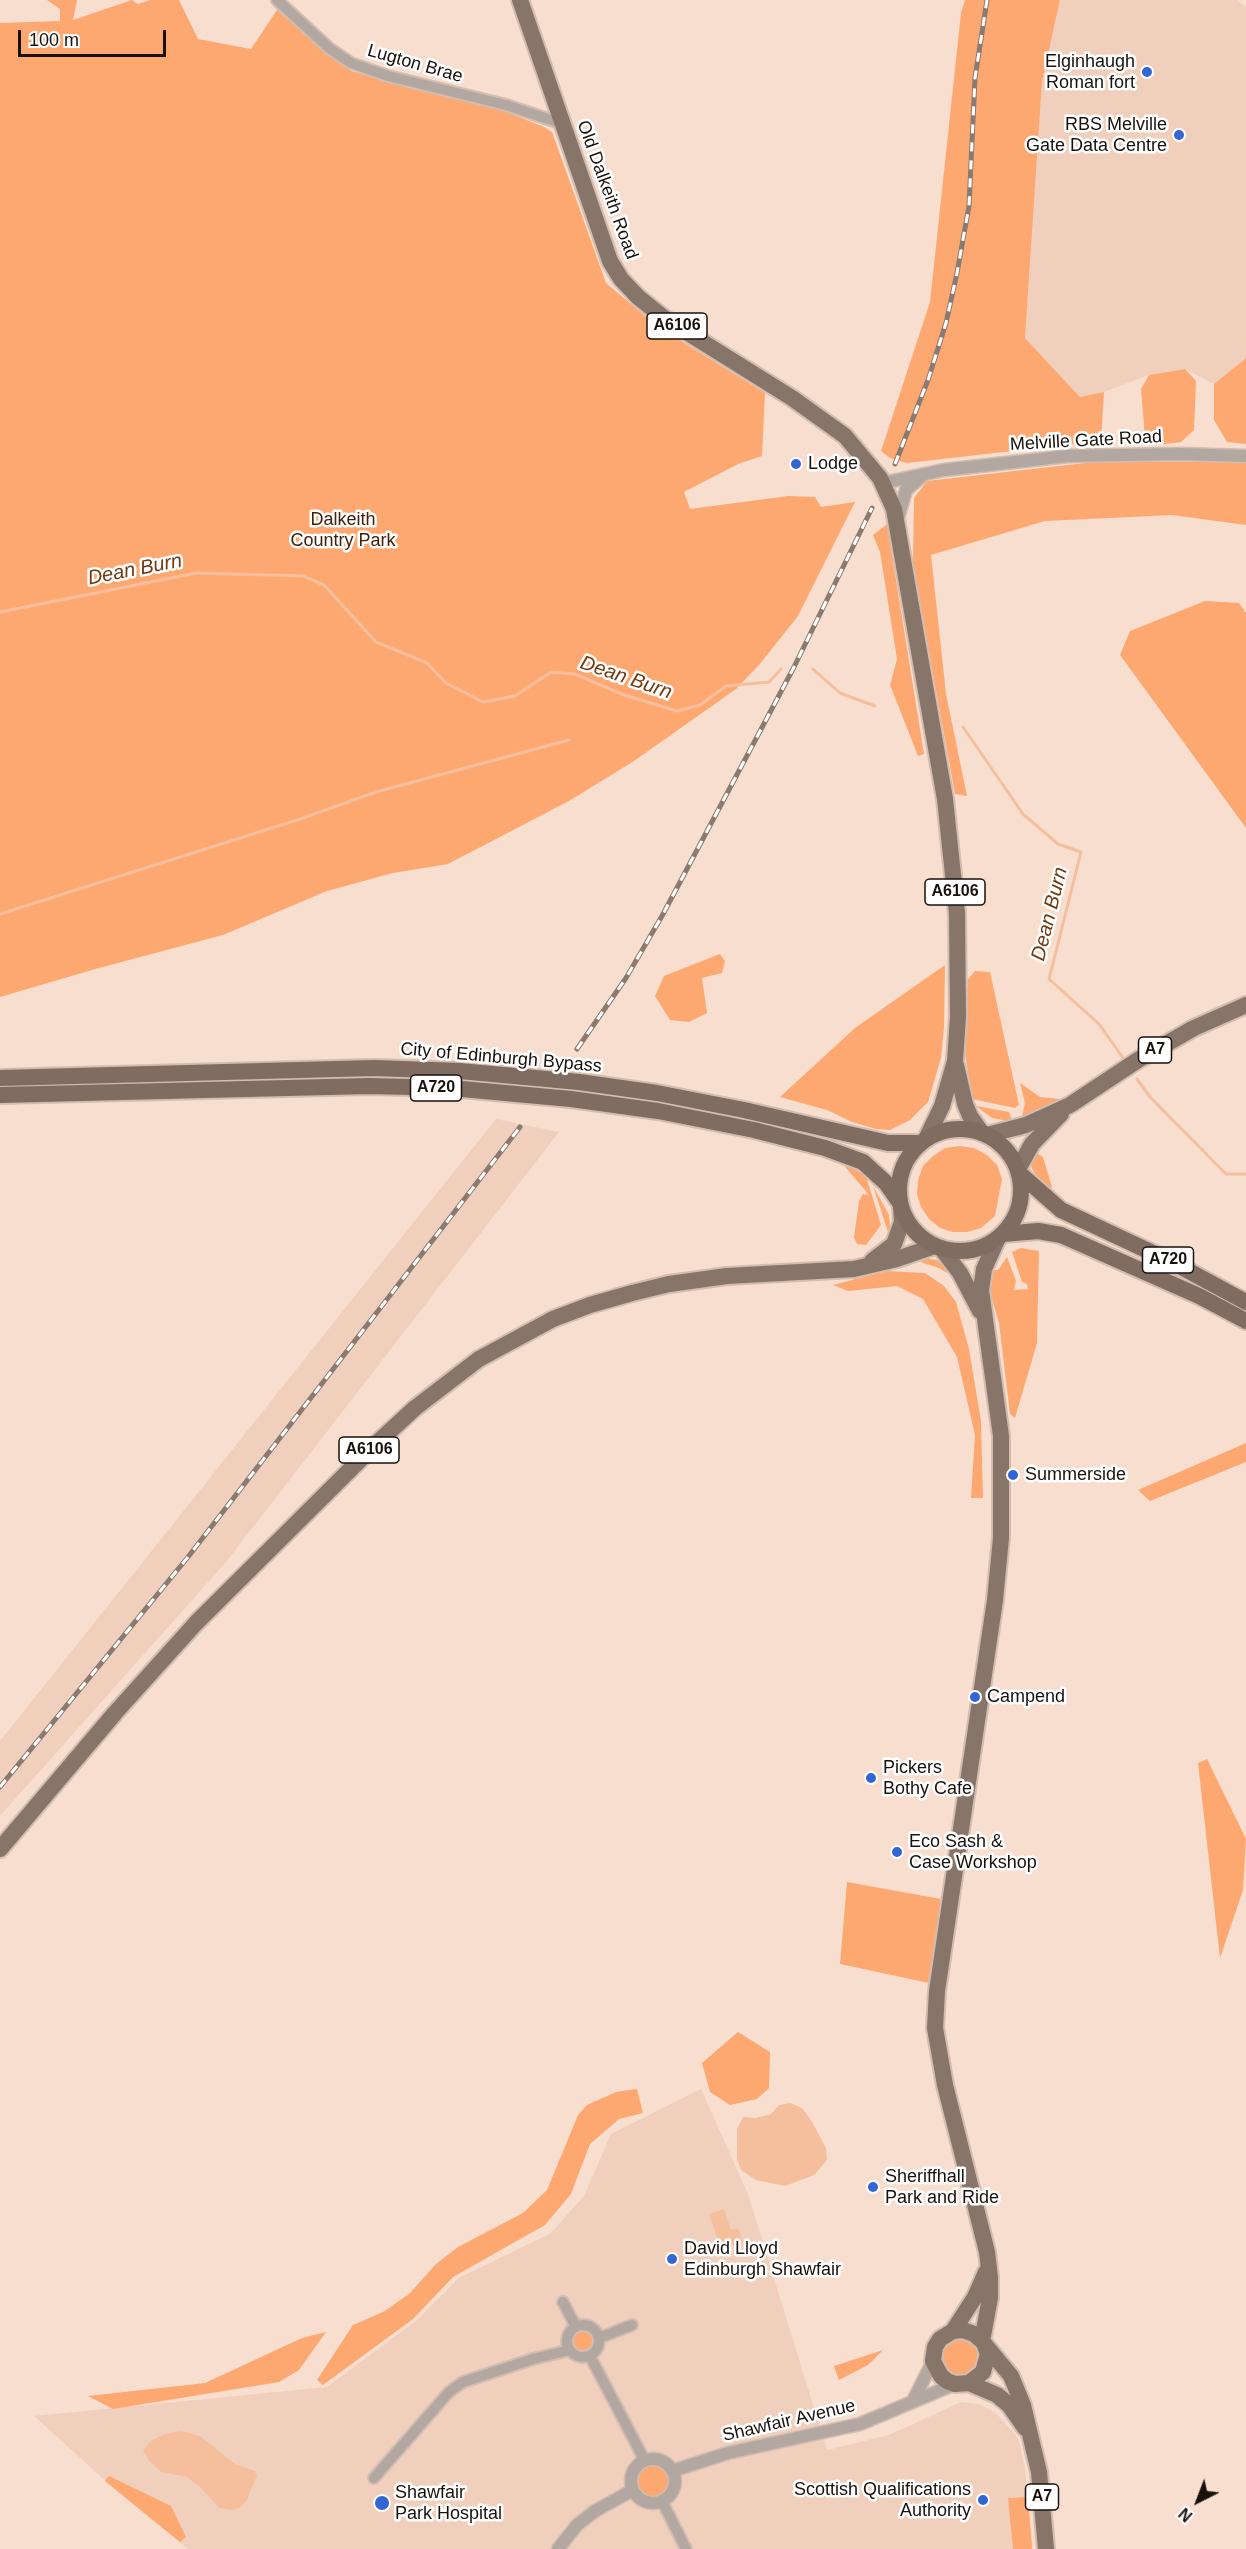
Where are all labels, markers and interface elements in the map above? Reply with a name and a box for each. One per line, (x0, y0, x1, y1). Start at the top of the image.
scale bar (21, 18, 170, 56)
text: 100 m (29, 30, 79, 50)
street label: Lugton Brae (365, 40, 465, 88)
place label: Elginhaugh Roman fort (1045, 51, 1135, 94)
marker: Elginhaugh Roman fort (1140, 65, 1154, 79)
place label: RBS Melville Gate Data Centre (1026, 114, 1167, 156)
street label: Old Dalkeith Road (572, 118, 642, 262)
marker: RBS Melville Gate Data Centre (1172, 128, 1186, 142)
road number: A6106 (647, 313, 707, 339)
street label: Melville Gate Road (1010, 426, 1162, 456)
place label: Lodge (808, 453, 858, 475)
marker: Lodge (789, 457, 803, 471)
park label: Dalkeith Country Park (290, 509, 396, 552)
water label: Dean Burn (86, 549, 184, 591)
water label: Dean Burn (577, 651, 675, 705)
water label: Dean Burn (1027, 865, 1073, 963)
road number: A6106 (925, 879, 985, 905)
road number: A7 (1138, 1037, 1172, 1063)
street label: City of Edinburgh Bypass (399, 1038, 603, 1078)
road number: A720 (410, 1075, 462, 1101)
road number: A720 (1142, 1247, 1194, 1273)
road number: A6106 (339, 1437, 399, 1463)
place label: Summerside (1025, 1464, 1126, 1486)
marker: Summerside (1006, 1468, 1020, 1482)
place label: Campend (987, 1686, 1065, 1708)
marker: Campend (968, 1690, 982, 1704)
place label: Pickers Bothy Cafe (883, 1757, 972, 1800)
marker: Pickers Bothy Cafe (864, 1771, 878, 1785)
place label: Eco Sash & Case Workshop (909, 1831, 1037, 1874)
marker: Eco Sash & Case Workshop (890, 1845, 904, 1859)
place label: Sheriffhall Park and Ride (885, 2166, 999, 2208)
marker: Sheriffhall Park and Ride (866, 2180, 880, 2194)
place label: David Lloyd Edinburgh Shawfair (684, 2238, 841, 2280)
marker: David Lloyd Edinburgh Shawfair (665, 2252, 679, 2266)
street label: Shawfair Avenue (720, 2395, 858, 2447)
north arrow (1168, 2471, 1228, 2531)
place label: Scottish Qualifications Authority (794, 2479, 971, 2522)
place label: Shawfair Park Hospital (395, 2482, 502, 2524)
road number: A7 (1026, 2484, 1058, 2510)
marker: Scottish Qualifications Authority (976, 2493, 990, 2507)
marker: Shawfair Park Hospital (373, 2494, 391, 2512)
text: N (1176, 2505, 1196, 2525)

